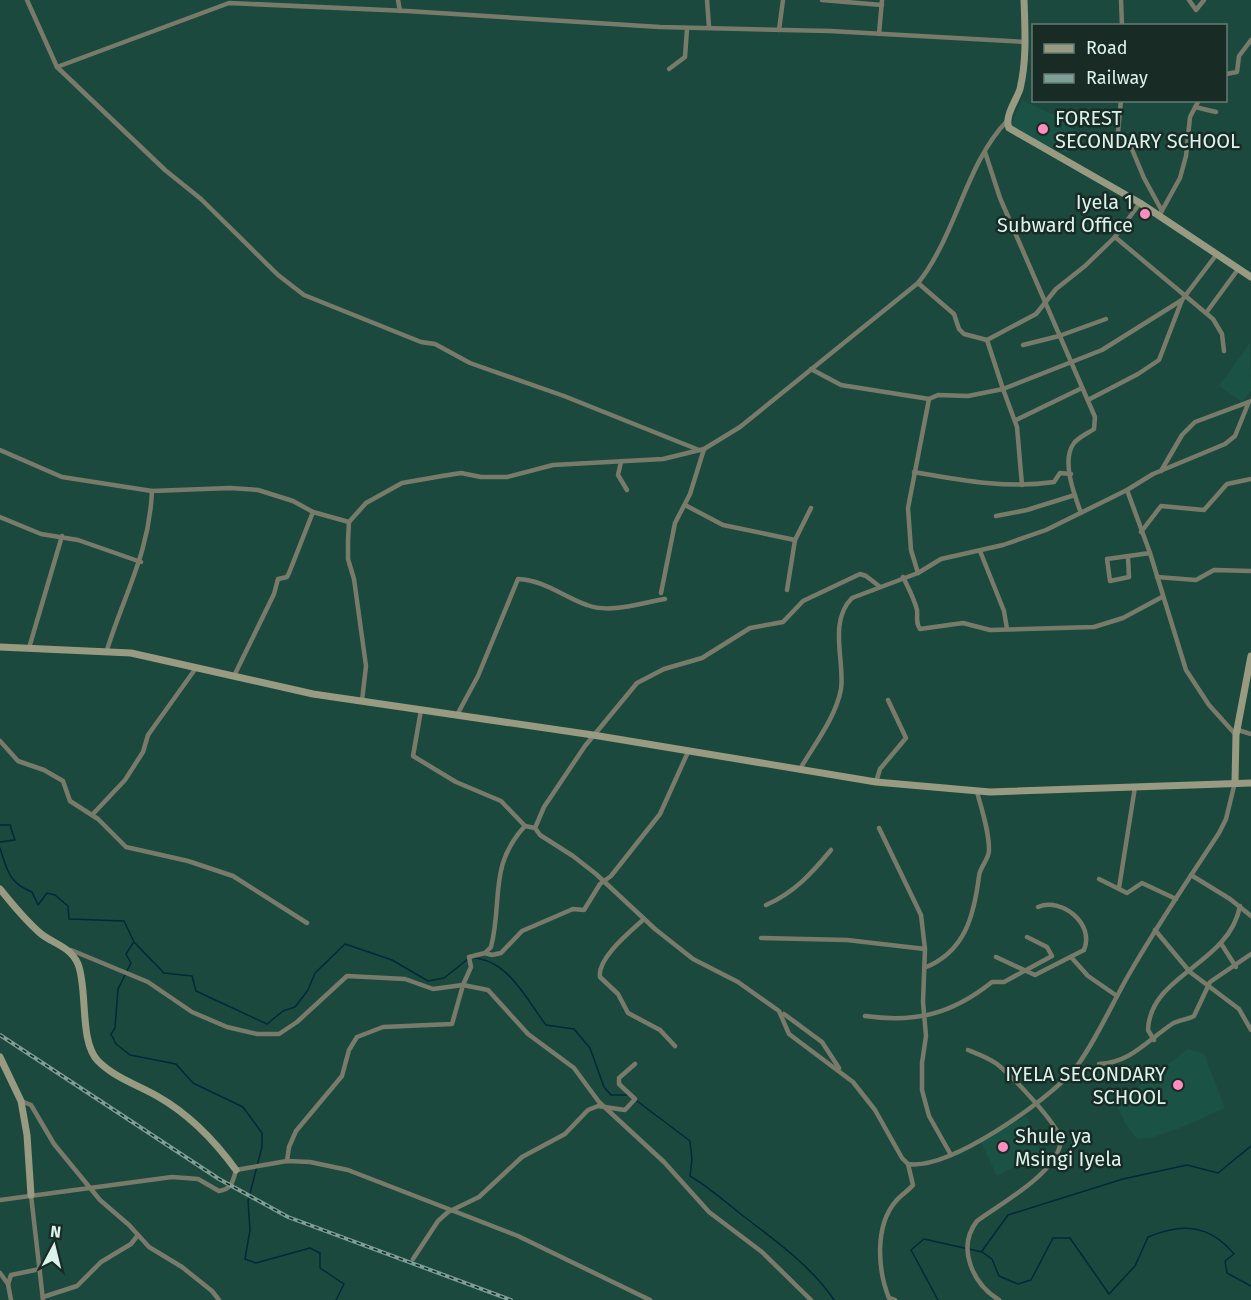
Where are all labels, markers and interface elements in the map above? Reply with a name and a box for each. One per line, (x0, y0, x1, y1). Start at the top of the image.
legend (1032, 24, 1227, 102)
text: Road (1086, 37, 1128, 59)
text: Railway (1086, 67, 1148, 89)
place label: FOREST SECONDARY SCHOOL (1055, 106, 1240, 153)
marker: FOREST SECONDARY SCHOOL (1036, 122, 1050, 136)
place label: Iyela 1 Subward Office (997, 190, 1133, 237)
marker: Iyela 1 Subward Office (1138, 207, 1152, 221)
place label: IYELA SECONDARY SCHOOL (1005, 1062, 1166, 1109)
marker: IYELA SECONDARY SCHOOL (1171, 1078, 1185, 1092)
place label: Shule ya Msingi Iyela (1015, 1124, 1122, 1171)
marker: Shule ya Msingi Iyela (996, 1140, 1010, 1154)
north arrow (24, 1216, 84, 1276)
text: N (49, 1222, 62, 1242)

